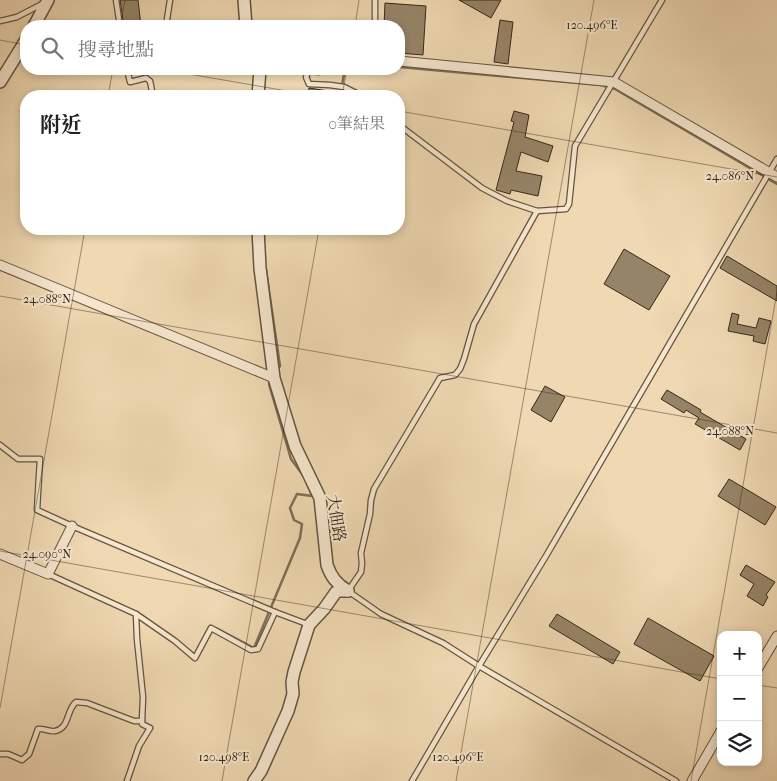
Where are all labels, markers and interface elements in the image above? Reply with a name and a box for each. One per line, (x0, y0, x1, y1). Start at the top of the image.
text: 120.496°E (566, 18, 618, 32)
search box (20, 20, 405, 75)
icon: search (38, 34, 66, 62)
text: 搜尋地點 (78, 39, 154, 61)
text: 附近 (40, 113, 82, 137)
text: 0筆結果 (328, 114, 385, 133)
text: 24.086°N (706, 169, 754, 183)
text: 24.088°N (23, 292, 71, 306)
text: 24.088°N (706, 424, 754, 438)
street label: 大佃路 (323, 493, 350, 543)
text: 24.090°N (23, 547, 71, 561)
map controls (717, 631, 762, 766)
button: + (717, 631, 762, 676)
button: − (717, 676, 762, 721)
button: layers (717, 721, 762, 766)
text: 120.498°E (199, 750, 249, 764)
text: 120.496°E (432, 750, 484, 764)

